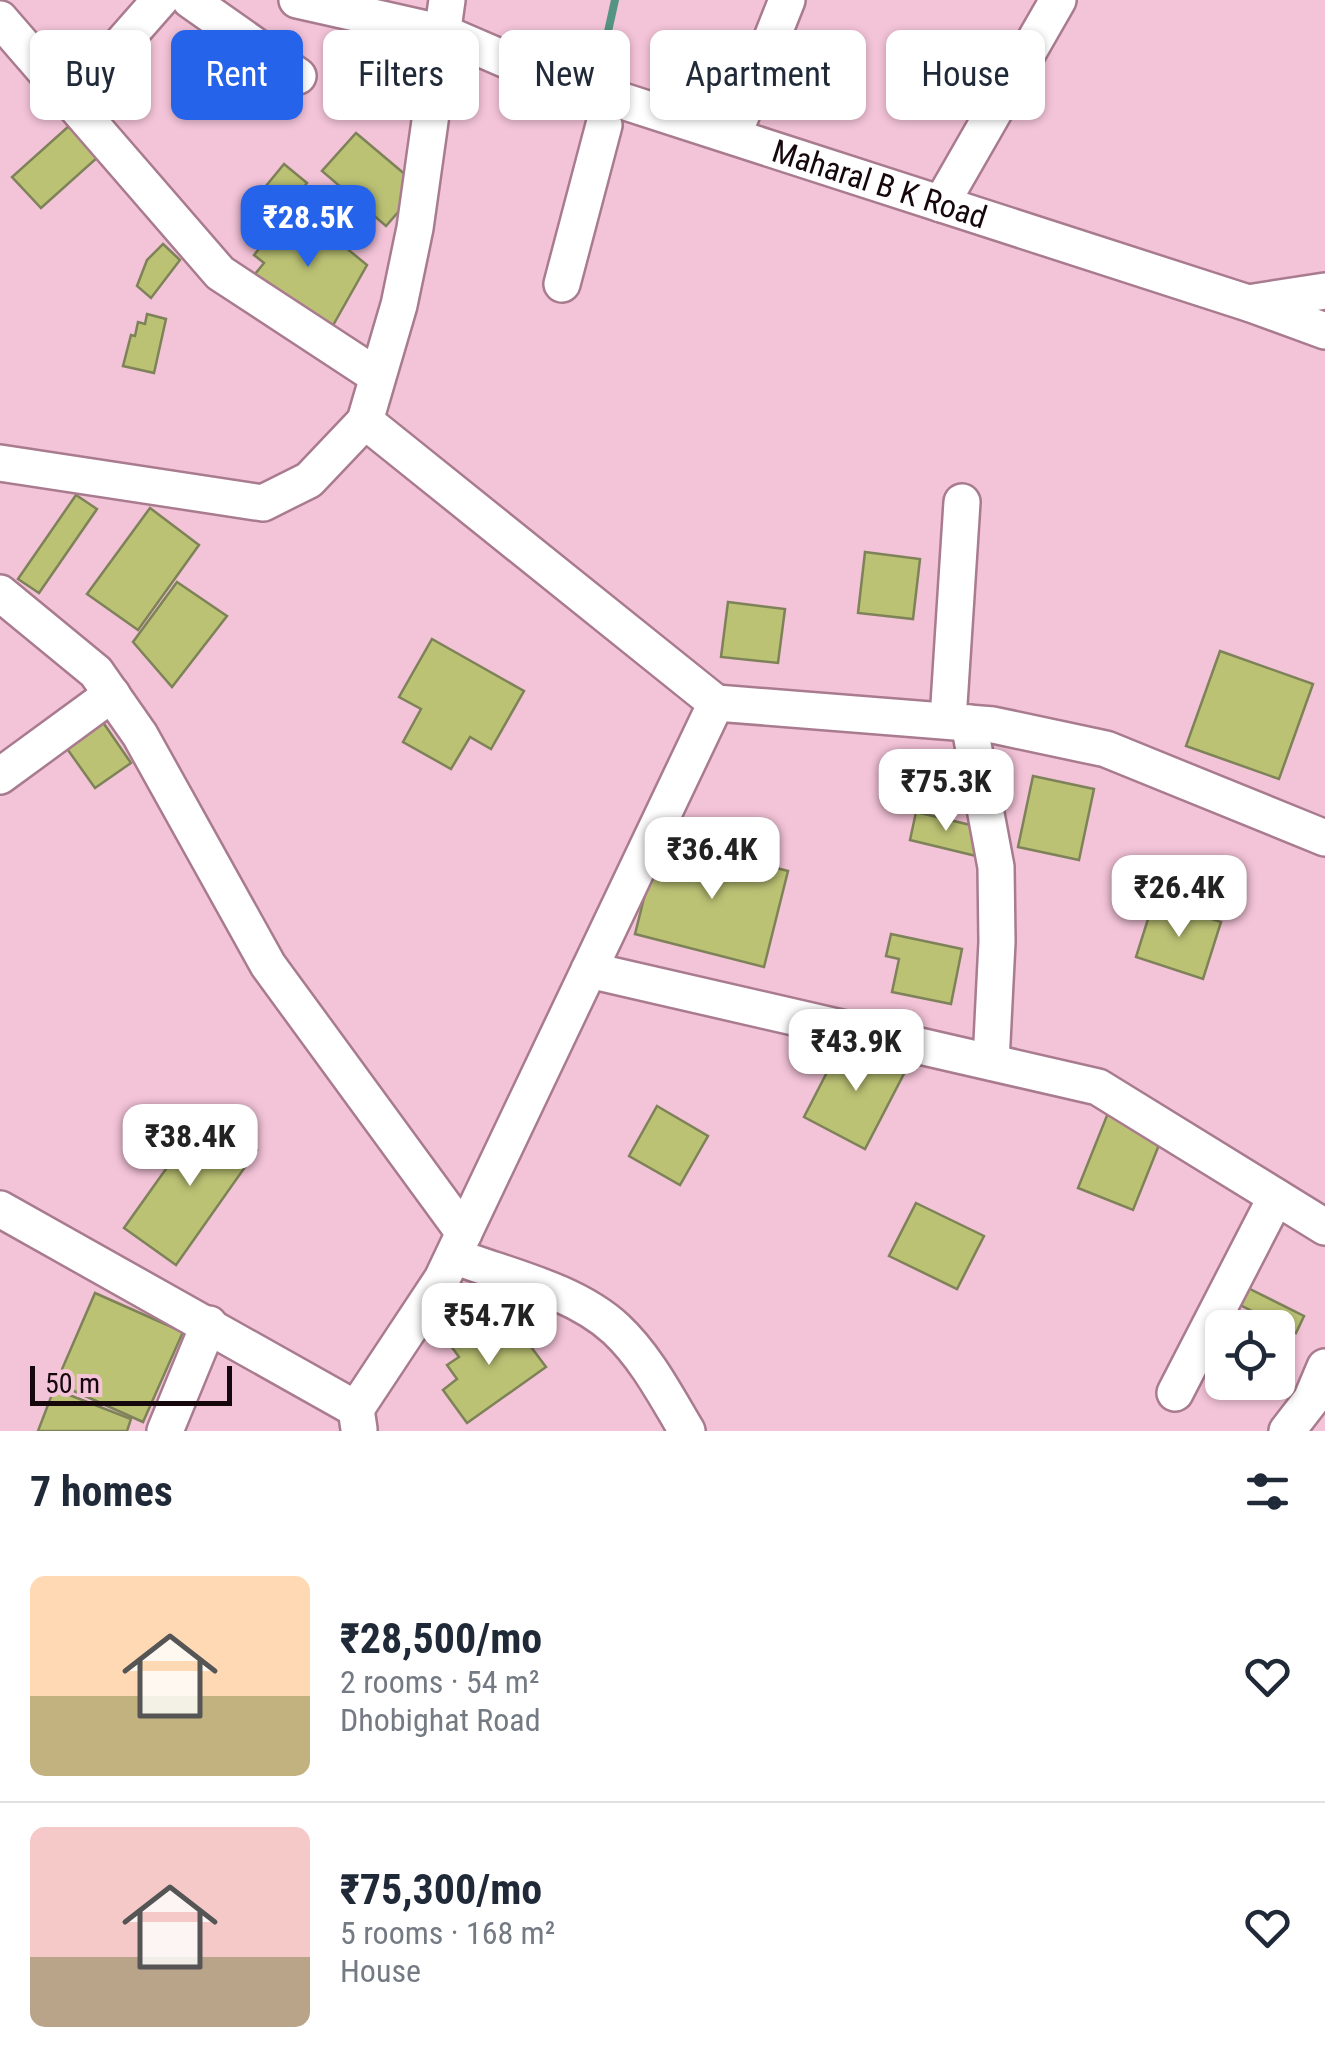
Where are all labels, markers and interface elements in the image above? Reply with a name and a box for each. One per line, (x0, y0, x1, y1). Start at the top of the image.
chip: Buy (30, 30, 151, 120)
chip: Rent (171, 30, 303, 120)
chip: Filters (323, 30, 479, 120)
chip: New (499, 30, 630, 120)
chip: Apartment (650, 30, 866, 120)
chip: House (886, 30, 1045, 120)
street label: Maharal B K Road (767, 132, 992, 236)
pin: ₹28.5K (227, 185, 389, 270)
text: ₹28.5K (263, 198, 353, 236)
pin: ₹75.3K (865, 749, 1027, 834)
text: ₹75.3K (901, 762, 991, 800)
pin: ₹36.4K (631, 817, 793, 902)
text: ₹36.4K (667, 830, 757, 868)
pin: ₹26.4K (1098, 855, 1260, 940)
text: ₹26.4K (1134, 868, 1224, 906)
pin: ₹43.9K (775, 1009, 937, 1094)
text: ₹43.9K (811, 1022, 901, 1060)
pin: ₹38.4K (109, 1104, 271, 1189)
text: ₹38.4K (145, 1117, 235, 1155)
pin: ₹54.7K (408, 1283, 570, 1368)
text: ₹54.7K (444, 1296, 534, 1334)
map controls (1205, 1310, 1295, 1400)
button: locate (1205, 1310, 1295, 1400)
scale bar (30, 1361, 232, 1406)
text: 50 m (45, 1367, 100, 1400)
icon: filters (1240, 1464, 1295, 1519)
text: 7 homes (30, 1467, 173, 1516)
text: ₹28,500/mo (340, 1614, 542, 1663)
icon: home (110, 1616, 230, 1736)
icon: heart (1240, 1649, 1295, 1704)
text: 2 rooms · 54 m² (340, 1663, 539, 1701)
text: Dhobighat Road (340, 1701, 541, 1739)
text: ₹75,300/mo (340, 1865, 542, 1914)
icon: home (110, 1867, 230, 1987)
icon: heart (1240, 1900, 1295, 1955)
text: 5 rooms · 168 m² (340, 1914, 555, 1952)
text: House (340, 1952, 421, 1990)

